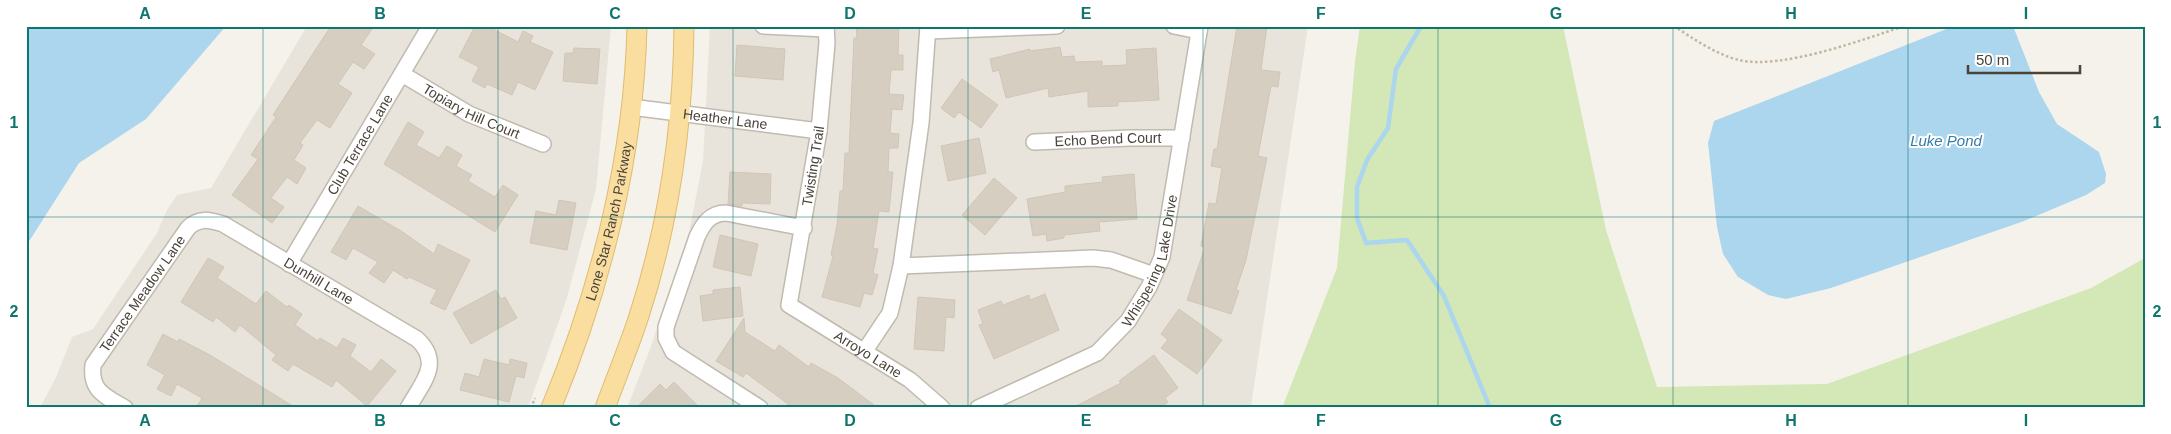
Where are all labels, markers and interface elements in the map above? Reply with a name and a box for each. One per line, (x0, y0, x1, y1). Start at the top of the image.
text: A (139, 5, 151, 22)
text: B (374, 5, 386, 22)
text: C (609, 5, 621, 22)
text: D (844, 5, 856, 22)
text: E (1081, 5, 1092, 22)
text: F (1316, 5, 1326, 22)
text: G (1550, 5, 1562, 22)
text: H (1785, 5, 1797, 22)
text: I (2024, 5, 2028, 22)
scale bar (1968, 42, 2081, 74)
text: 50 m (1976, 51, 2009, 68)
street label: Topiary Hill Court (420, 80, 522, 142)
street label: Club Terrace Lane (324, 91, 396, 198)
street label: Heather Lane (682, 106, 769, 132)
text: 1 (10, 114, 19, 131)
text: 1 (2153, 114, 2162, 131)
street label: Twisting Trail (799, 125, 827, 207)
street label: Echo Bend Court (1054, 130, 1161, 149)
water label: Luke Pond (1910, 132, 1983, 149)
street label: Lone Star Ranch Parkway (582, 141, 635, 303)
street label: Whispering Lake Drive (1118, 193, 1180, 330)
street label: Terrace Meadow Lane (96, 232, 189, 355)
street label: Dunhill Lane (281, 254, 357, 308)
text: 2 (10, 303, 19, 320)
text: 2 (2153, 303, 2162, 320)
street label: Arroyo Lane (831, 327, 905, 381)
text: A (139, 412, 151, 429)
text: B (374, 412, 386, 429)
text: C (609, 412, 621, 429)
text: D (844, 412, 856, 429)
text: E (1081, 412, 1092, 429)
text: F (1316, 412, 1326, 429)
text: G (1550, 412, 1562, 429)
text: H (1785, 412, 1797, 429)
text: I (2024, 412, 2028, 429)

